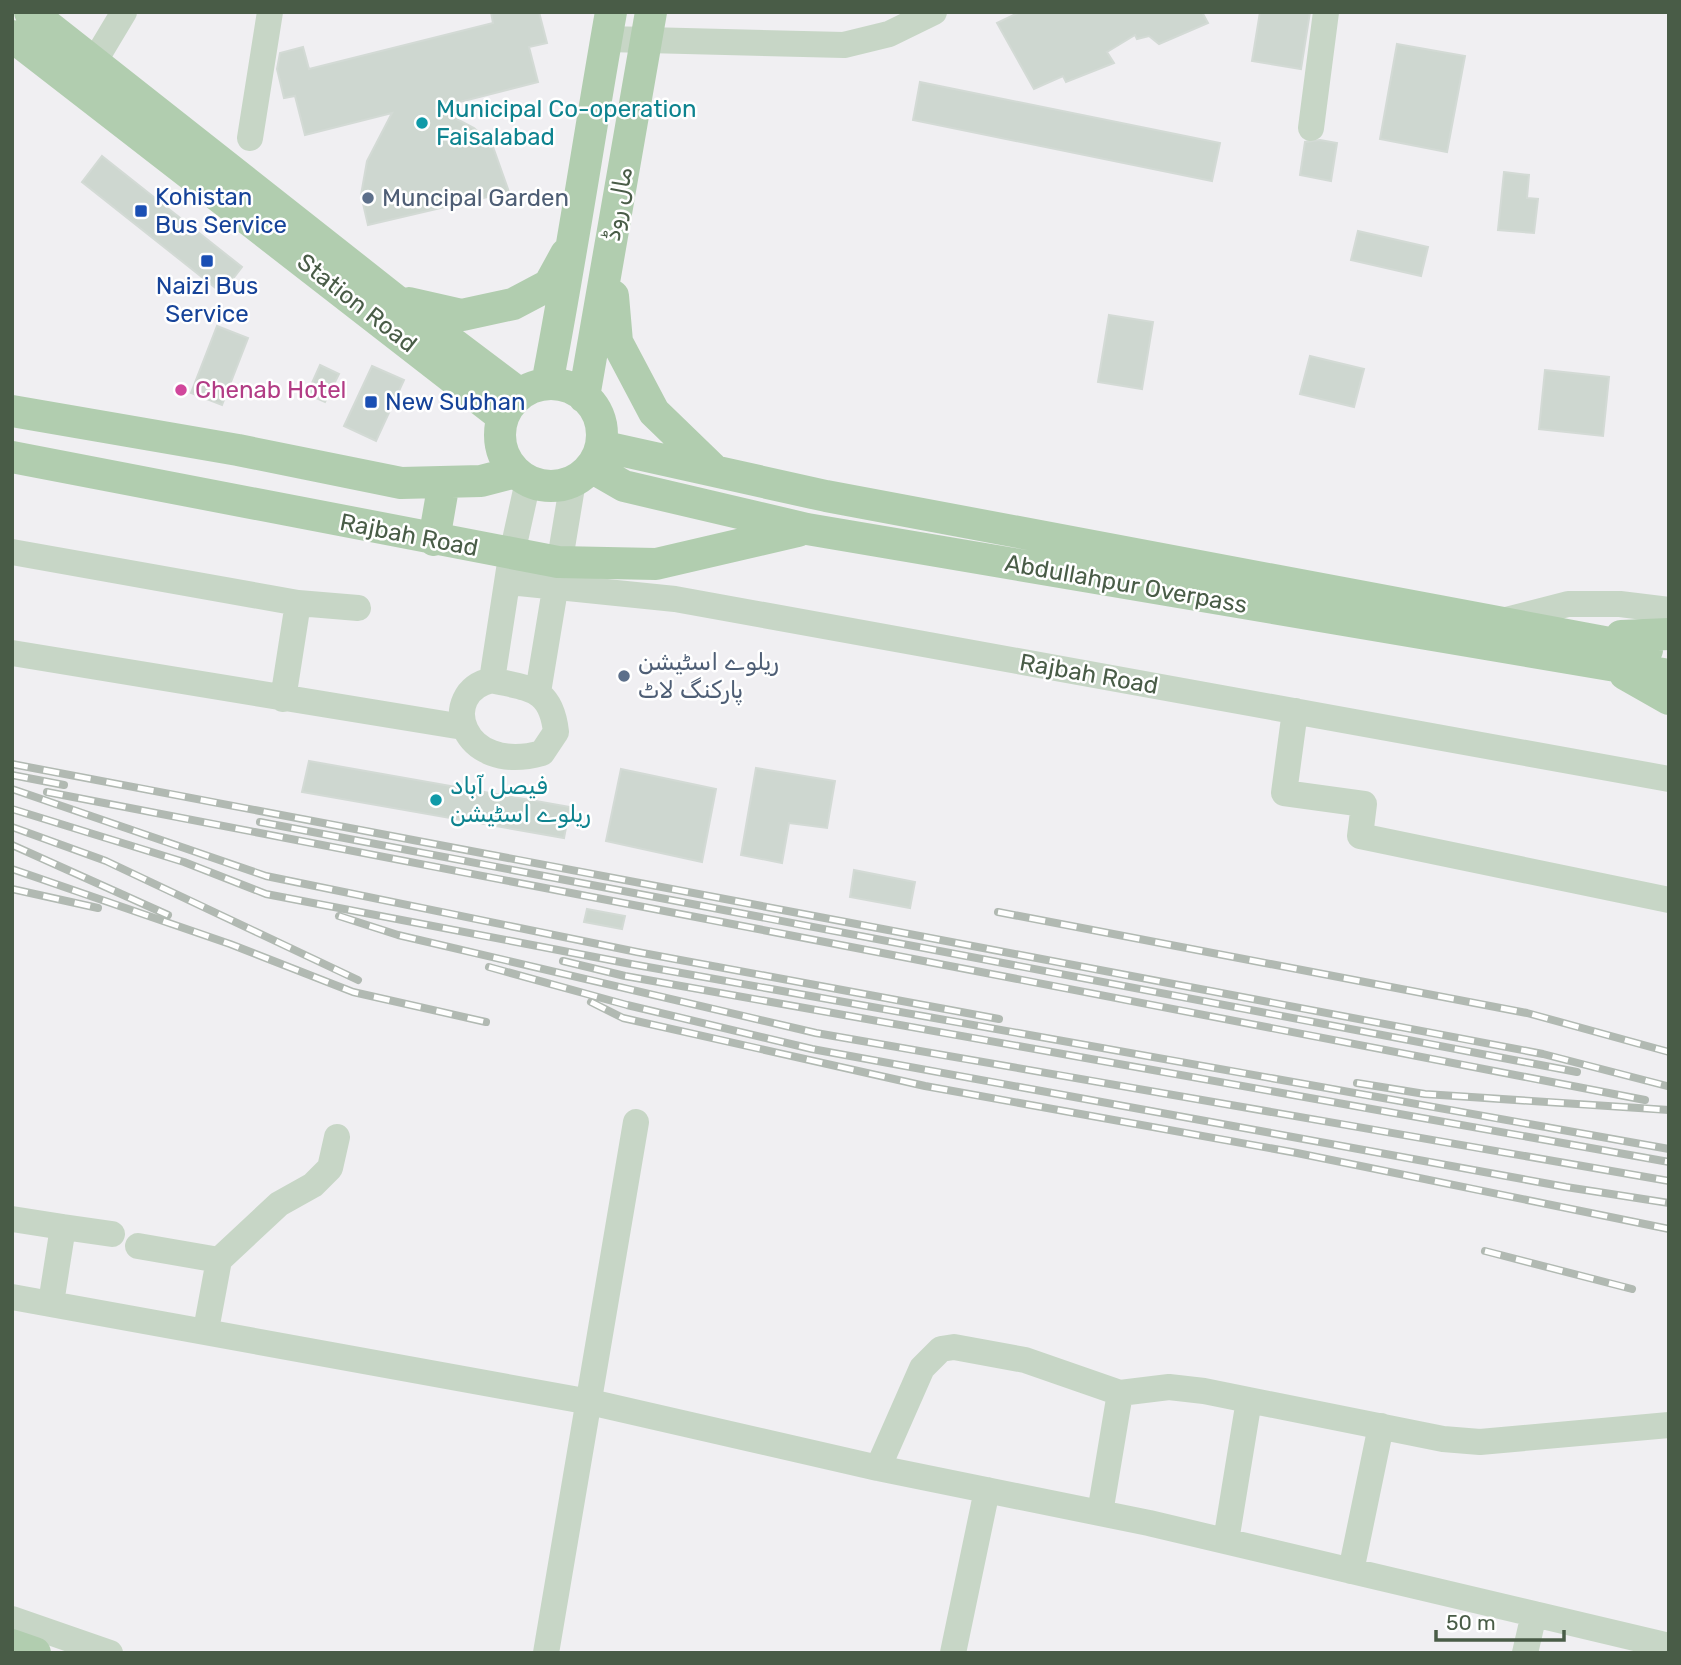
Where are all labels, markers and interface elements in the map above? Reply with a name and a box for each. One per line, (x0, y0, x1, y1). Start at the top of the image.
place label: Municipal Co-operation Faisalabad (436, 95, 697, 151)
marker: Municipal Co-operation Faisalabad (414, 115, 430, 131)
street label: مال روڈ (598, 165, 638, 243)
place label: Kohistan Bus Service (155, 183, 287, 239)
place label: Muncipal Garden (382, 184, 569, 212)
marker: Muncipal Garden (360, 190, 376, 206)
marker: Kohistan Bus Service (133, 203, 149, 219)
street label: Station Road (292, 248, 422, 358)
marker: Naizi Bus Service (199, 253, 215, 269)
place label: Naizi Bus Service (156, 272, 258, 328)
place label: Chenab Hotel (195, 376, 346, 404)
marker: Chenab Hotel (173, 382, 189, 398)
place label: New Subhan (385, 388, 525, 416)
marker: New Subhan (363, 394, 379, 410)
street label: Rajbah Road (338, 508, 480, 562)
street label: Abdullahpur Overpass (1003, 549, 1249, 619)
place label: ریلوے اسٹیشن پارکنگ لاٹ (638, 648, 779, 706)
street label: Rajbah Road (1018, 648, 1160, 700)
marker: ریلوے اسٹیشن پارکنگ لاٹ (616, 668, 632, 684)
place label: فیصل آباد ریلوے اسٹیشن (450, 772, 591, 828)
marker: فیصل آباد ریلوے اسٹیشن (428, 792, 444, 808)
scale bar (1436, 1598, 1564, 1642)
text: 50 m (1446, 1610, 1496, 1635)

